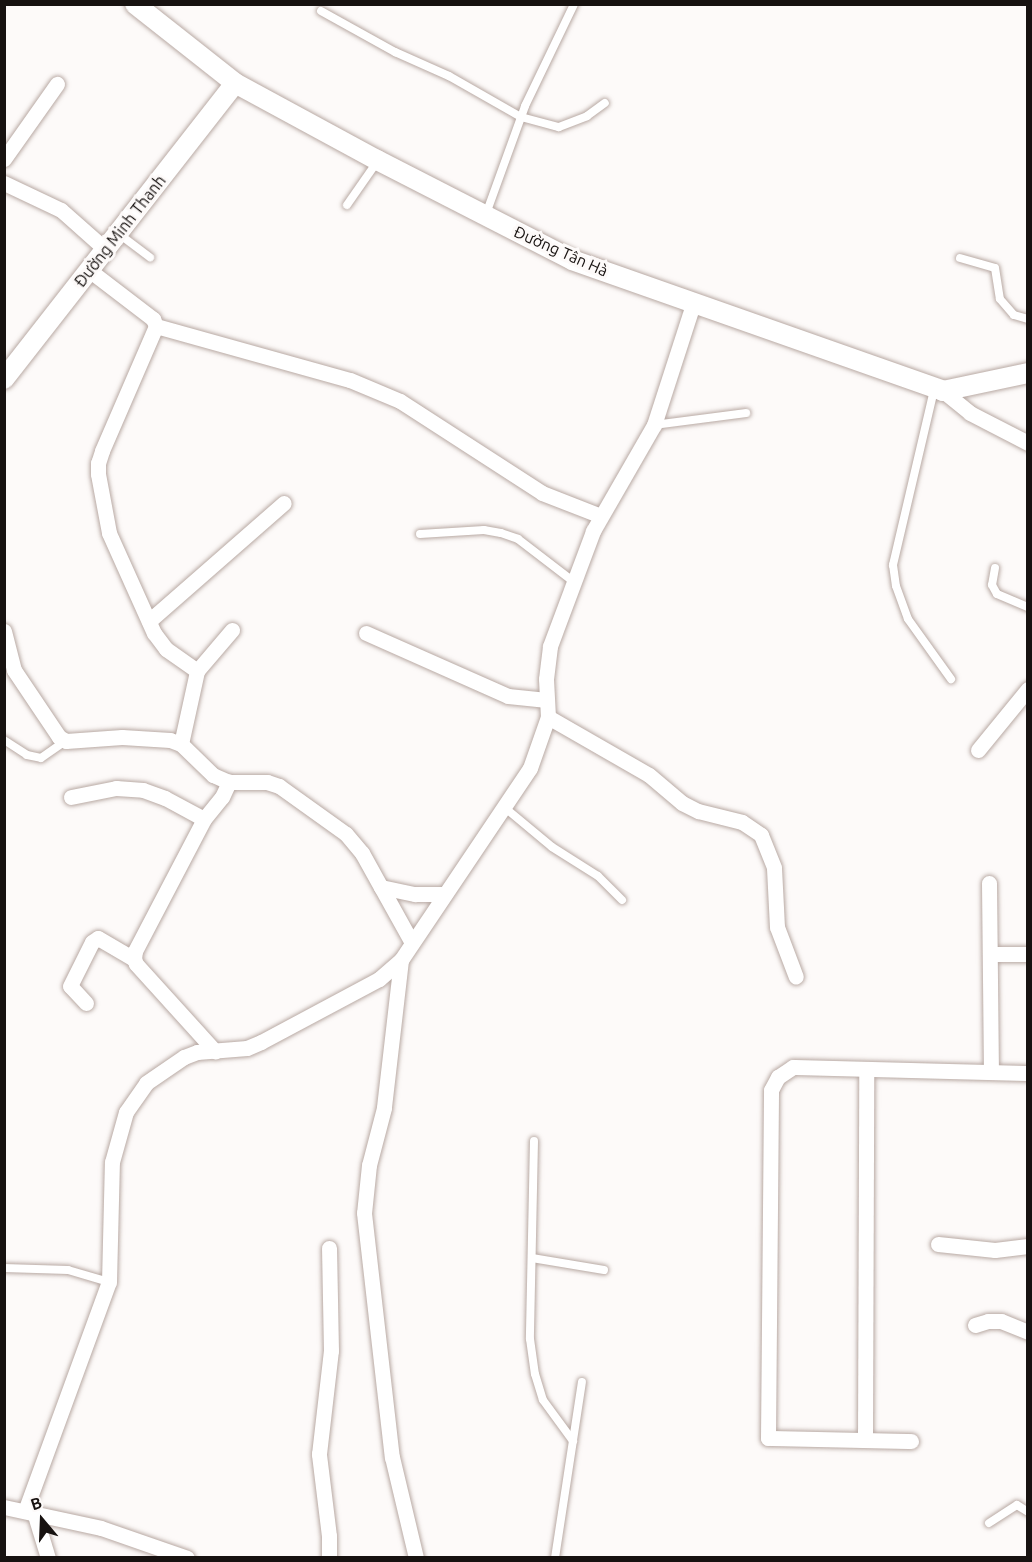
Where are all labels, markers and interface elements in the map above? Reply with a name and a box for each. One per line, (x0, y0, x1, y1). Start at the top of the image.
street label: Đường Minh Thanh (70, 171, 170, 291)
street label: Đường Tân Hà (511, 222, 611, 280)
north arrow (12, 1490, 72, 1550)
text: B (28, 1493, 44, 1513)

